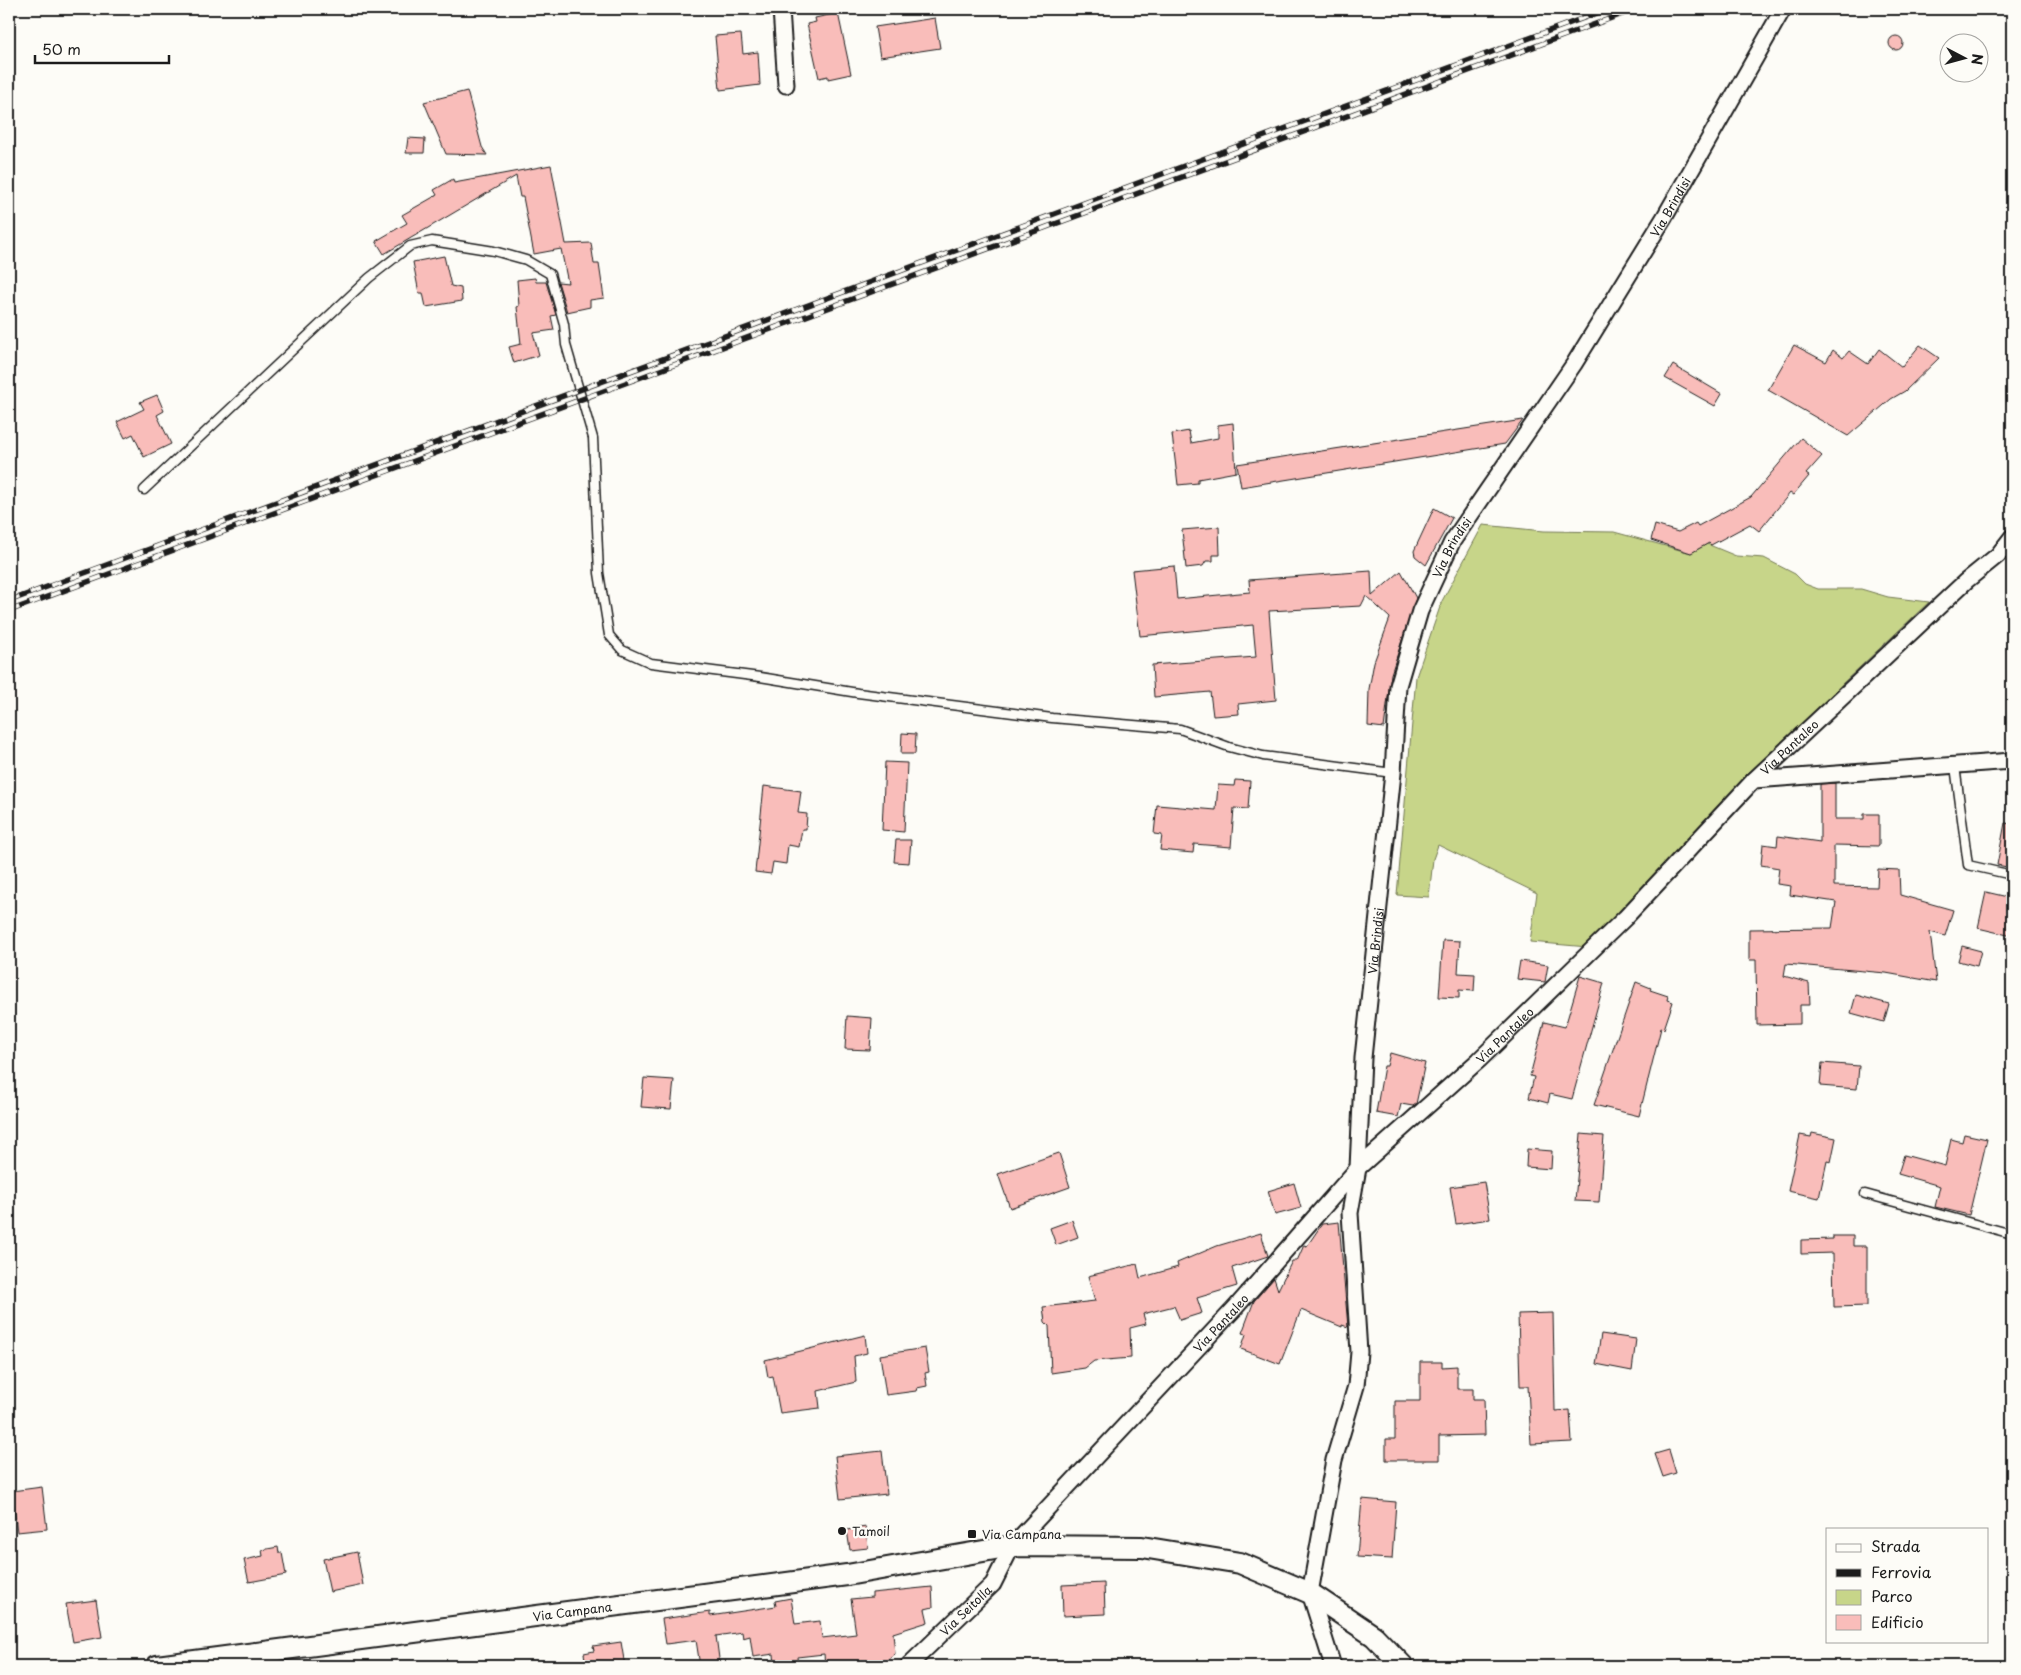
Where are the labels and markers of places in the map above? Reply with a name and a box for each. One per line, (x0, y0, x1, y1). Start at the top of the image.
place label: Tamoil (852, 1522, 890, 1540)
marker: Tamoil (836, 1525, 848, 1537)
place label: Via Campana (982, 1525, 1062, 1543)
marker: Via Campana (966, 1528, 978, 1540)

